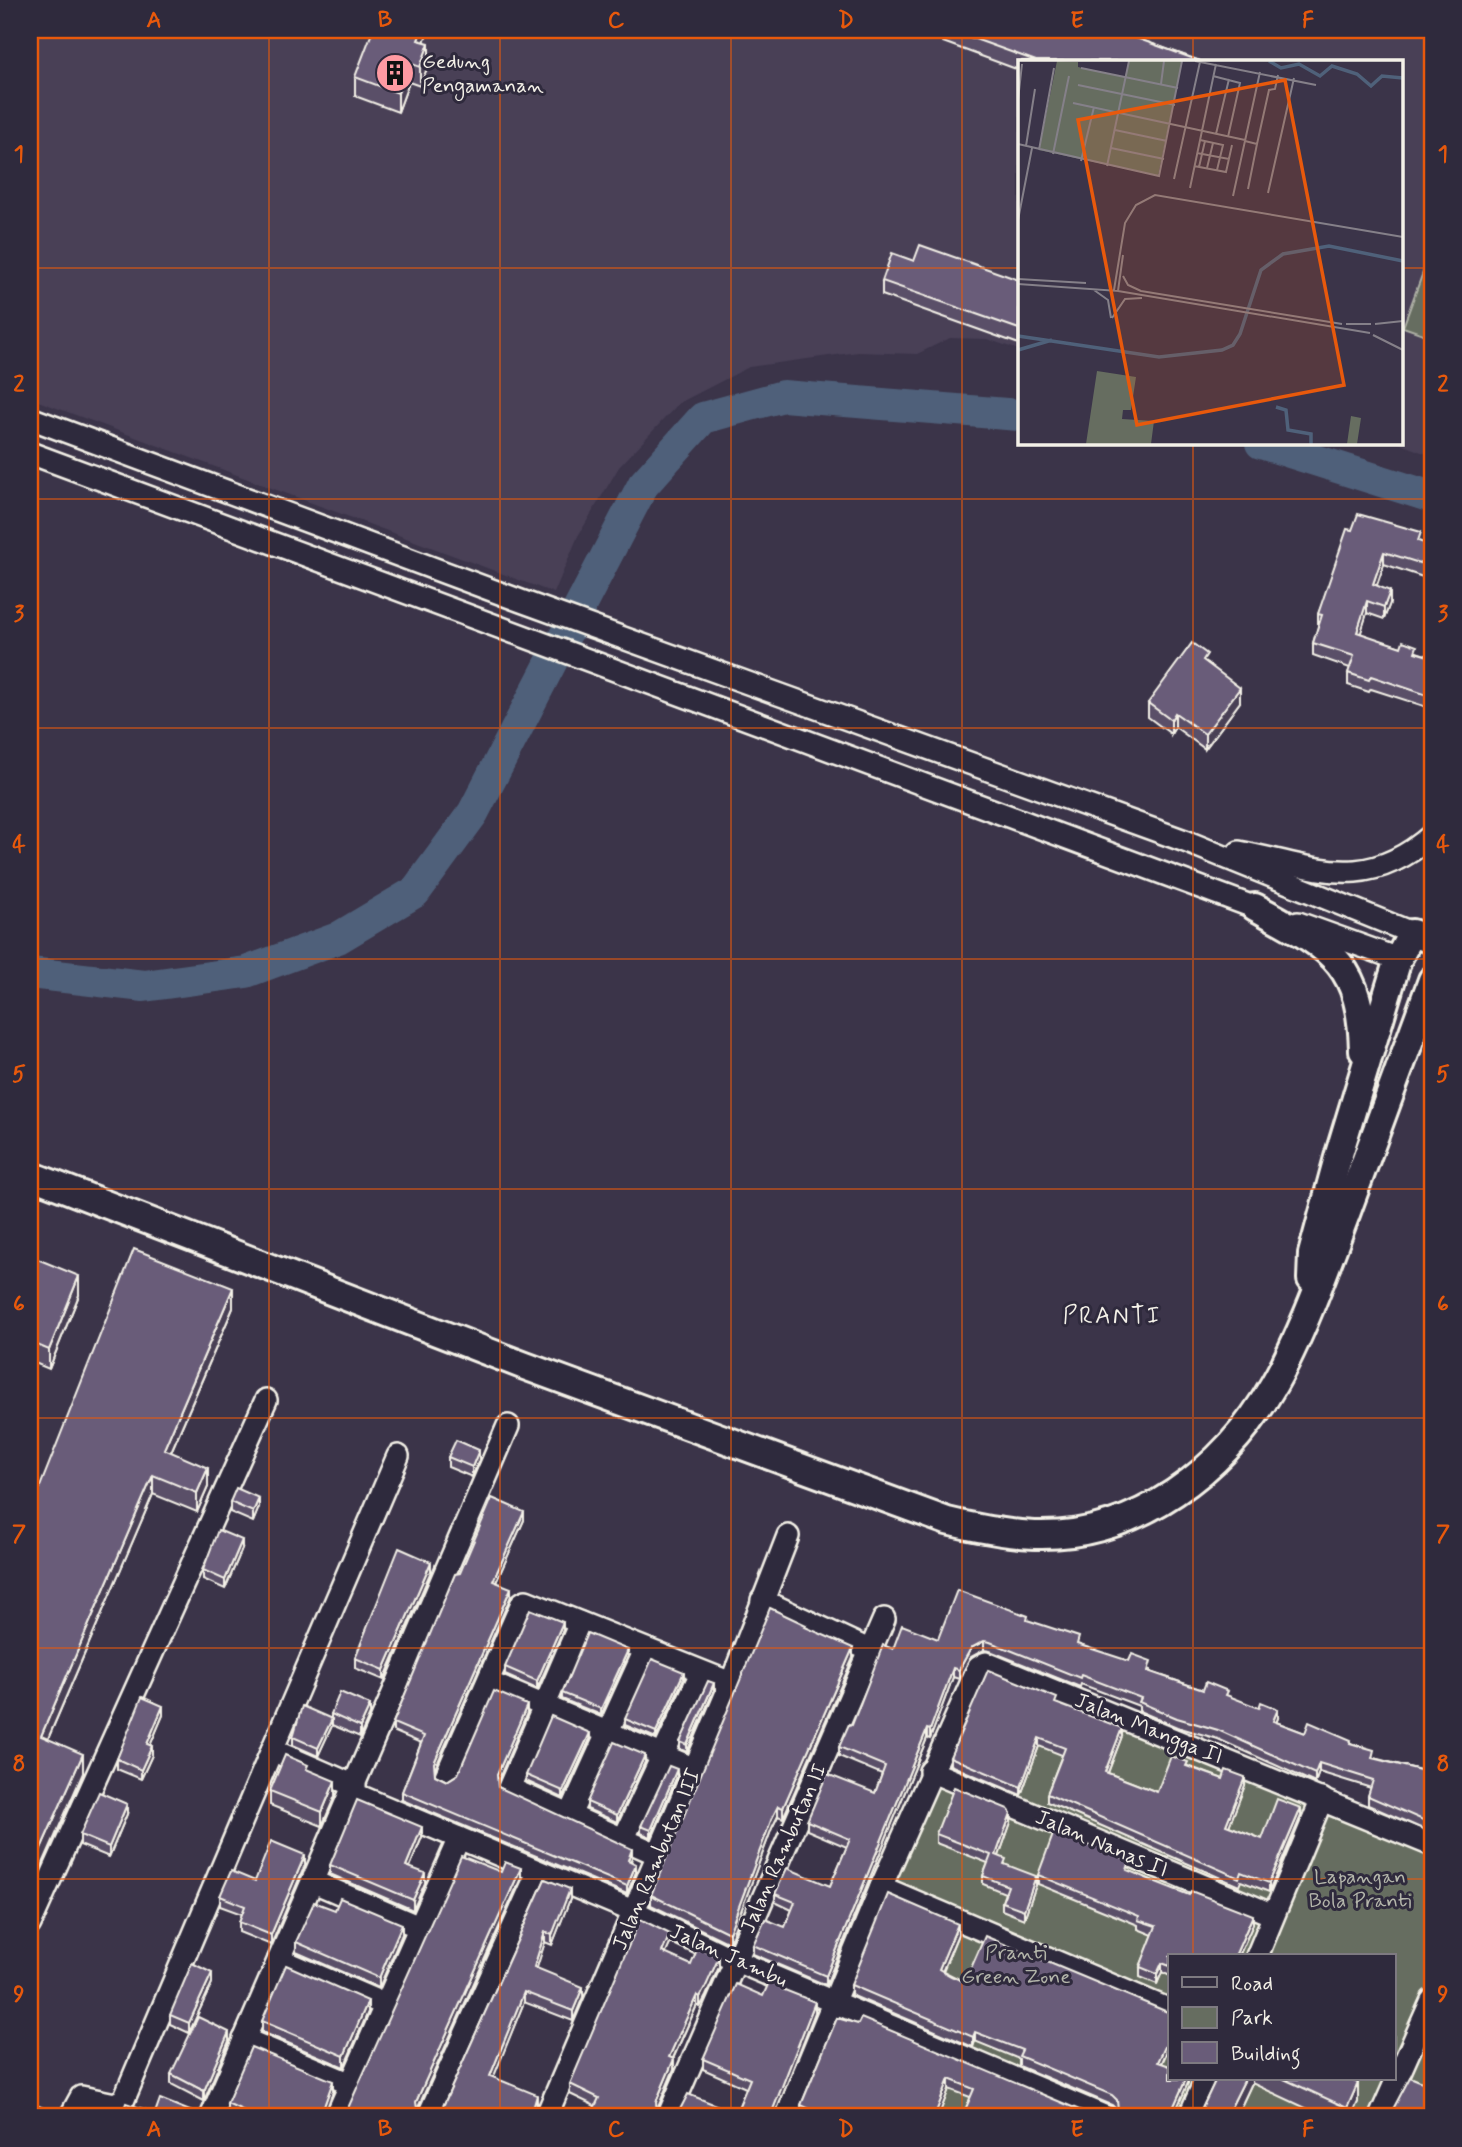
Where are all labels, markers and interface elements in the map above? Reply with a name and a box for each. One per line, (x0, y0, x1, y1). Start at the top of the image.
text: A (146, 6, 162, 36)
text: B (378, 6, 393, 36)
text: C (608, 6, 625, 36)
text: D (838, 6, 854, 36)
text: E (1070, 6, 1084, 36)
text: F (1302, 6, 1314, 36)
place label: Gedung Pengamanan (422, 48, 544, 101)
building icon: Gedung Pengamanan (374, 52, 416, 94)
inset map (1018, 60, 1402, 444)
text: 1 (14, 140, 24, 170)
text: 1 (1438, 140, 1448, 170)
text: 2 (13, 370, 25, 400)
text: 2 (1437, 370, 1449, 400)
text: 3 (14, 600, 25, 630)
text: 3 (1438, 600, 1449, 630)
text: 4 (12, 830, 26, 860)
text: 4 (1436, 830, 1450, 860)
text: 5 (12, 1060, 26, 1090)
text: 5 (1436, 1060, 1450, 1090)
text: 6 (13, 1290, 25, 1320)
text: 6 (1437, 1290, 1449, 1320)
district label: PRANTI (1063, 1301, 1161, 1332)
text: 7 (12, 1520, 26, 1550)
text: 7 (1436, 1520, 1450, 1550)
street label: Jalan Mangga II (1070, 1686, 1227, 1772)
text: 8 (13, 1750, 25, 1780)
text: 8 (1437, 1750, 1449, 1780)
street label: Jalan Rambutan II (734, 1759, 834, 1938)
street label: Jalan Rambutan III (606, 1764, 708, 1955)
street label: Jalan Nanas II (1031, 1803, 1172, 1884)
park label: Lapangan Bola Pranti (1309, 1863, 1411, 1915)
street label: Jalan Jambu (665, 1917, 792, 1994)
park label: Pranti Green Zone (961, 1939, 1071, 1991)
legend (1168, 1954, 1396, 2080)
text: Road (1231, 1970, 1273, 1998)
text: 9 (13, 1980, 25, 2010)
text: 9 (1437, 1980, 1449, 2010)
text: Park (1231, 2004, 1273, 2032)
text: Building (1231, 2040, 1301, 2070)
text: A (146, 2115, 162, 2145)
text: B (378, 2115, 393, 2145)
text: C (608, 2115, 625, 2145)
text: D (838, 2115, 854, 2145)
text: E (1070, 2115, 1084, 2145)
text: F (1302, 2115, 1314, 2145)

